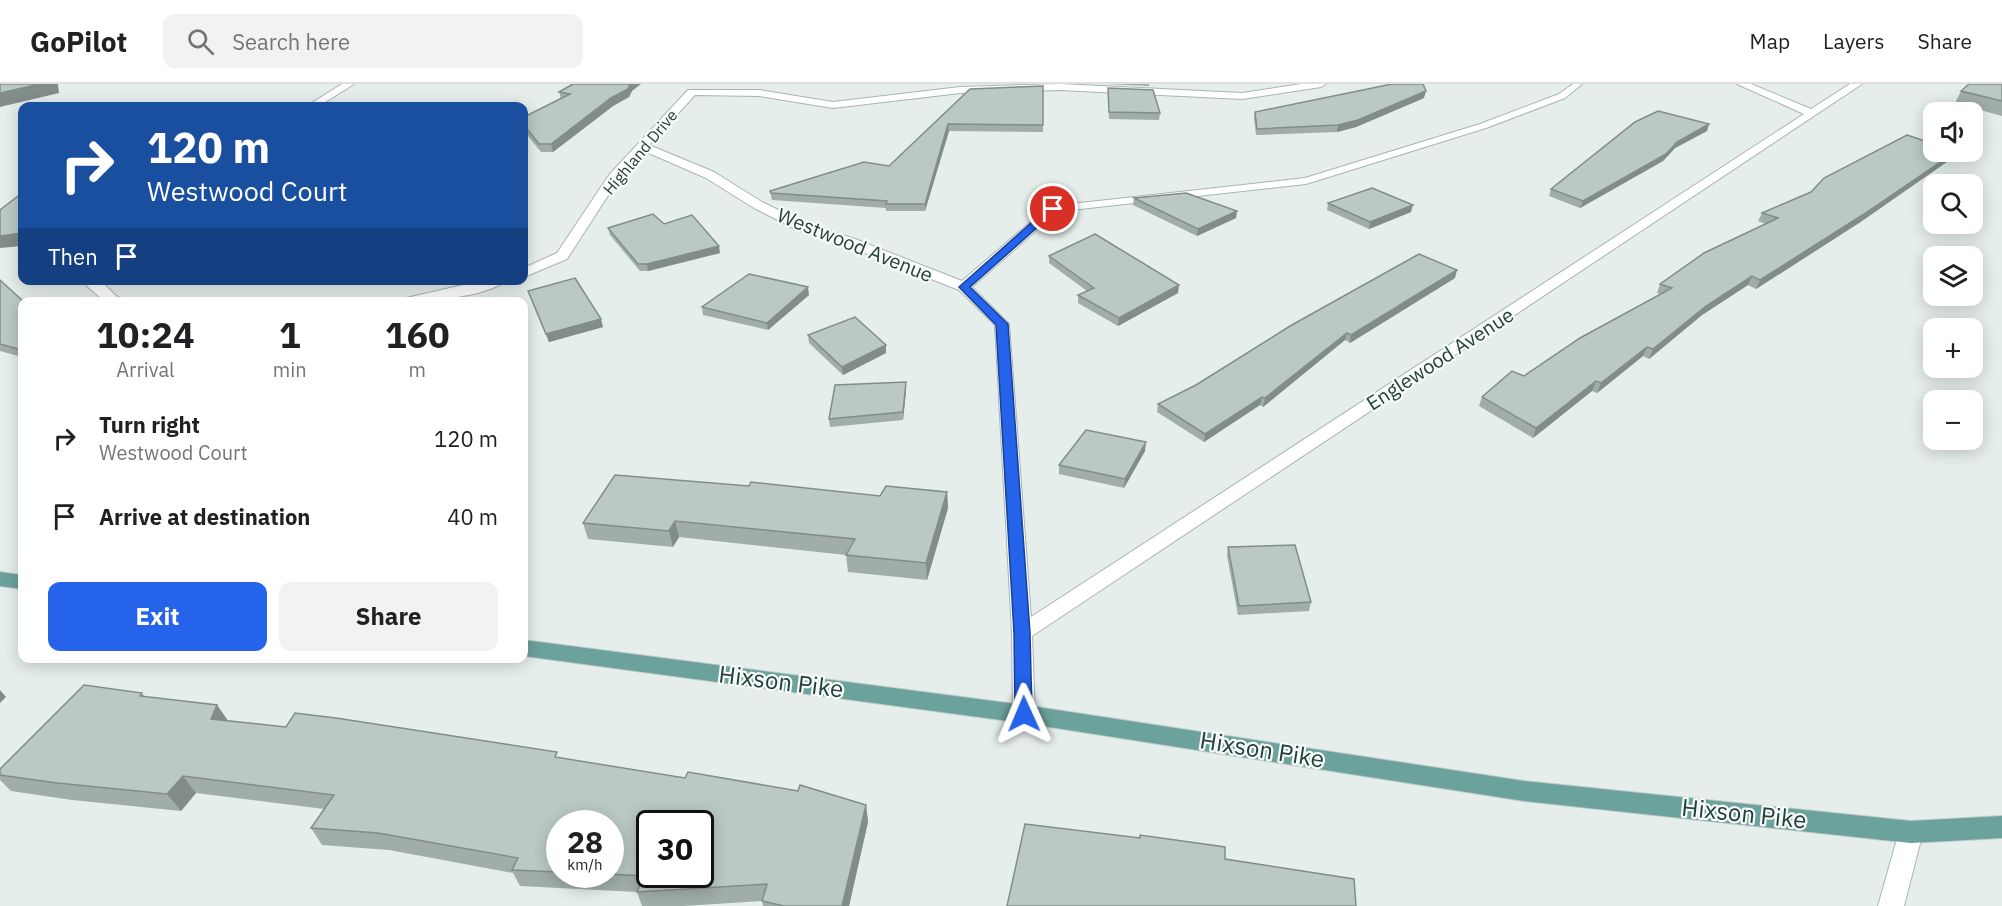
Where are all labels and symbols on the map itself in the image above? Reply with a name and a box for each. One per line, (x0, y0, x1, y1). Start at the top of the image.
street label: Highland Drive (599, 105, 682, 199)
pin (1027, 183, 1078, 234)
street label: Westwood Avenue (773, 201, 937, 288)
street label: Englewood Avenue (1361, 301, 1519, 416)
street label: Hixson Pike (717, 657, 845, 705)
position arrow (992, 682, 1056, 746)
street label: Hixson Pike (1198, 723, 1327, 775)
street label: Hixson Pike (1680, 791, 1808, 835)
speed limit sign: 30 (636, 810, 714, 888)

